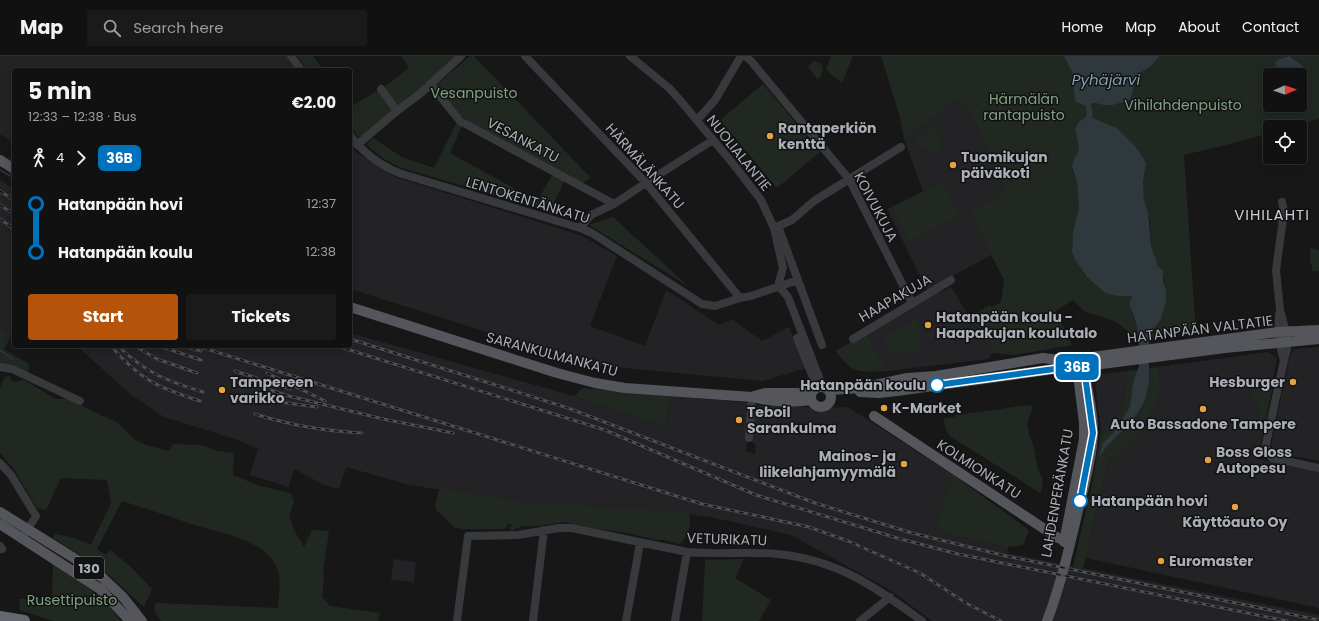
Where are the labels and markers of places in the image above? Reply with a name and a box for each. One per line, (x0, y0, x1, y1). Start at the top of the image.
place label: Rantaperkiön kenttä (778, 118, 877, 154)
marker: Rantaperkiön kenttä (765, 131, 775, 141)
place label: Tuomikujan päiväkoti (961, 147, 1048, 183)
marker: Tuomikujan päiväkoti (948, 160, 958, 170)
place label: Hatanpään koulu - Haapakujan koulutalo (936, 307, 1097, 343)
marker: Hatanpään koulu - Haapakujan koulutalo (923, 320, 933, 330)
place label: Tampereen varikko (230, 372, 313, 408)
place label: Hesburger (1209, 372, 1285, 392)
place label: Hatanpään koulu (800, 375, 926, 395)
marker: Hatanpään koulu (929, 377, 945, 393)
marker: Hesburger (1288, 377, 1298, 387)
marker: Tampereen varikko (217, 385, 227, 395)
place label: K-Market (892, 398, 962, 418)
place label: Teboil Sarankulma (747, 402, 837, 438)
marker: K-Market (879, 403, 889, 413)
marker: Auto Bassadone Tampere (1198, 404, 1208, 414)
place label: Auto Bassadone Tampere (1110, 414, 1296, 434)
marker: Teboil Sarankulma (734, 415, 744, 425)
place label: Boss Gloss Autopesu (1216, 442, 1292, 478)
place label: Mainos- ja liikelahjamyymälä (759, 446, 896, 482)
marker: Boss Gloss Autopesu (1203, 455, 1213, 465)
marker: Mainos- ja liikelahjamyymälä (899, 459, 909, 469)
place label: Hatanpään hovi (1091, 491, 1208, 511)
marker: Hatanpään hovi (1072, 493, 1088, 509)
marker: Käyttöauto Oy (1230, 502, 1240, 512)
place label: Käyttöauto Oy (1183, 512, 1288, 532)
place label: Euromaster (1169, 551, 1253, 571)
marker: Euromaster (1156, 556, 1166, 566)

